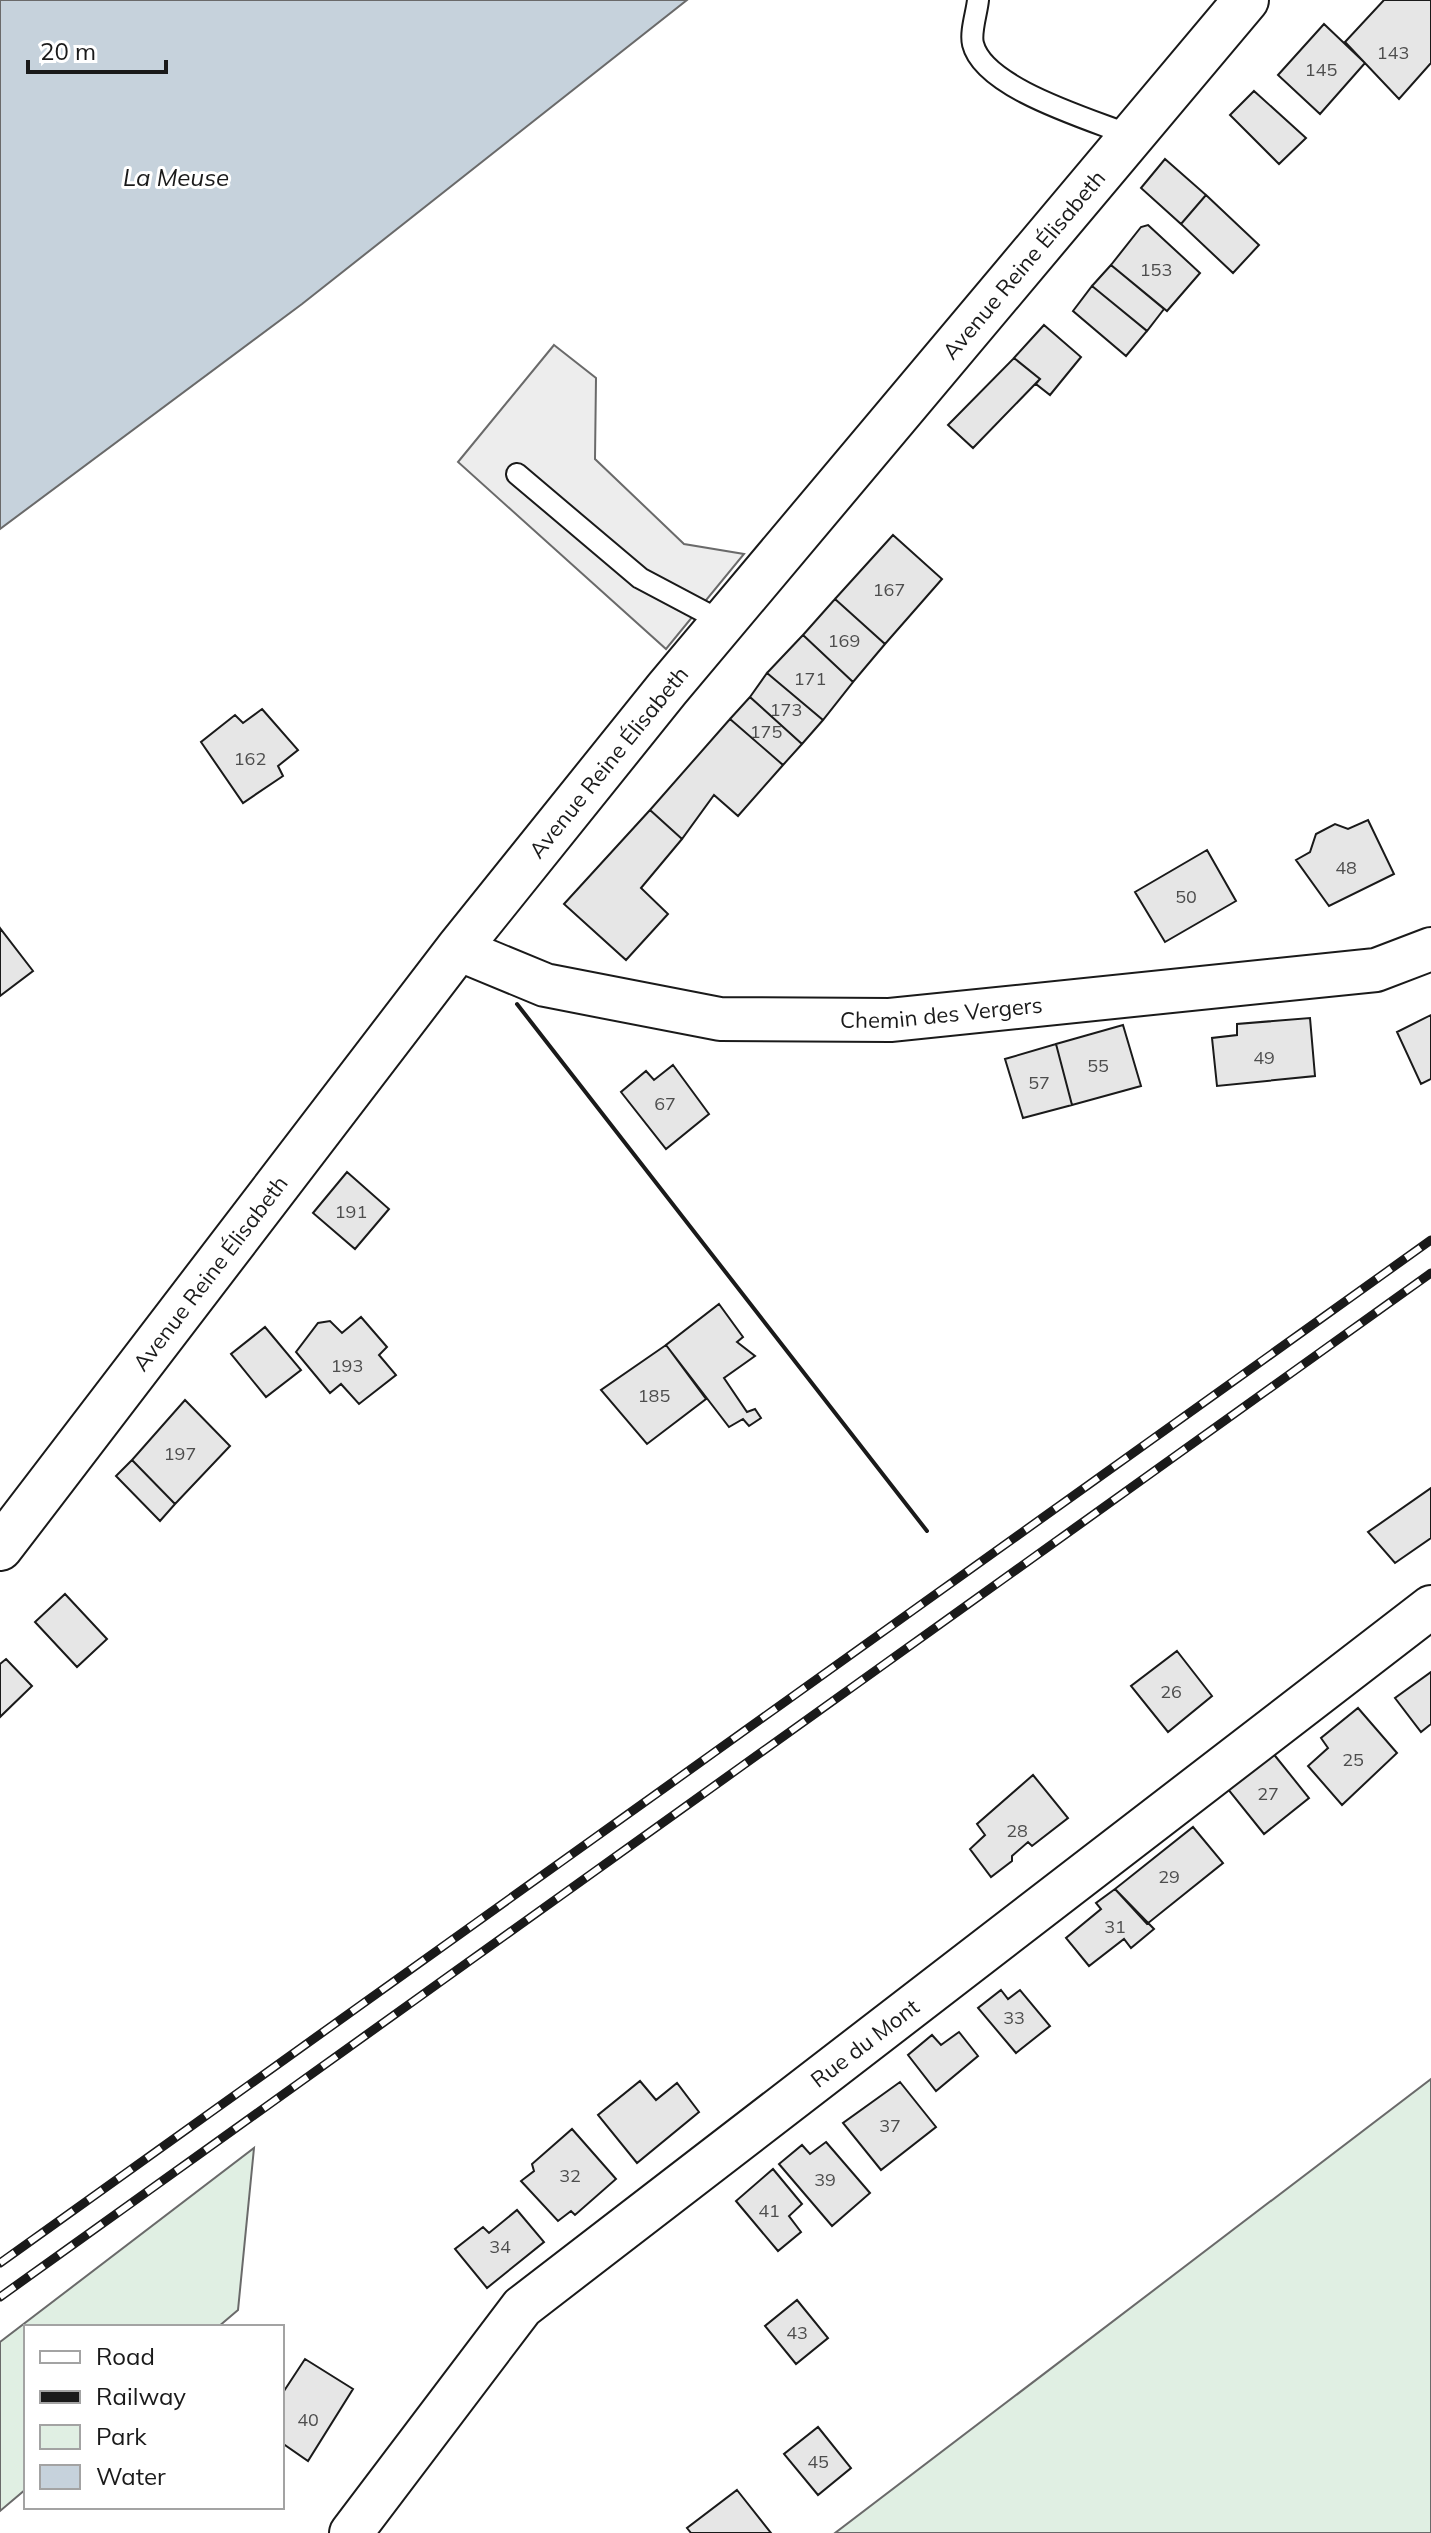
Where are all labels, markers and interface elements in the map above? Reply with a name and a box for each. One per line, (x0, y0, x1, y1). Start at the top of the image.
scale bar (28, 24, 166, 74)
text: 20 m (40, 36, 96, 66)
house number: 143 (1377, 41, 1409, 64)
house number: 145 (1305, 58, 1337, 81)
water label: La Meuse (123, 162, 229, 192)
street label: Avenue Reine Élisabeth (936, 164, 1111, 365)
house number: 153 (1140, 258, 1172, 281)
house number: 167 (873, 578, 905, 601)
house number: 169 (828, 629, 860, 652)
street label: Avenue Reine Élisabeth (523, 660, 694, 864)
house number: 171 (794, 667, 826, 690)
house number: 173 (770, 698, 802, 721)
house number: 175 (750, 720, 782, 743)
house number: 162 (234, 747, 266, 770)
house number: 48 (1335, 856, 1357, 879)
house number: 50 (1175, 885, 1197, 908)
street label: Chemin des Vergers (840, 990, 1044, 1034)
house number: 49 (1253, 1046, 1275, 1069)
house number: 55 (1087, 1054, 1109, 1077)
house number: 57 (1028, 1071, 1050, 1094)
house number: 67 (654, 1092, 676, 1115)
street label: Avenue Reine Élisabeth (127, 1170, 294, 1376)
house number: 191 (335, 1200, 367, 1223)
house number: 193 (331, 1354, 363, 1377)
house number: 185 (638, 1384, 670, 1407)
house number: 197 (164, 1442, 196, 1465)
house number: 26 (1160, 1680, 1182, 1703)
house number: 25 (1342, 1748, 1364, 1771)
house number: 27 (1257, 1782, 1279, 1805)
house number: 28 (1006, 1819, 1028, 1842)
house number: 29 (1158, 1865, 1180, 1888)
house number: 31 (1104, 1915, 1126, 1938)
street label: Rue du Mont (805, 1992, 925, 2094)
house number: 33 (1003, 2006, 1025, 2029)
house number: 37 (879, 2114, 901, 2137)
house number: 32 (559, 2164, 581, 2187)
house number: 39 (814, 2168, 836, 2191)
house number: 41 (758, 2199, 780, 2222)
house number: 34 (489, 2235, 511, 2258)
house number: 43 (786, 2321, 808, 2344)
legend (24, 2325, 284, 2509)
text: Road (96, 2341, 155, 2371)
text: Railway (96, 2381, 186, 2411)
house number: 40 (297, 2408, 319, 2431)
text: Park (96, 2421, 147, 2451)
house number: 45 (807, 2450, 829, 2473)
text: Water (96, 2461, 166, 2491)

